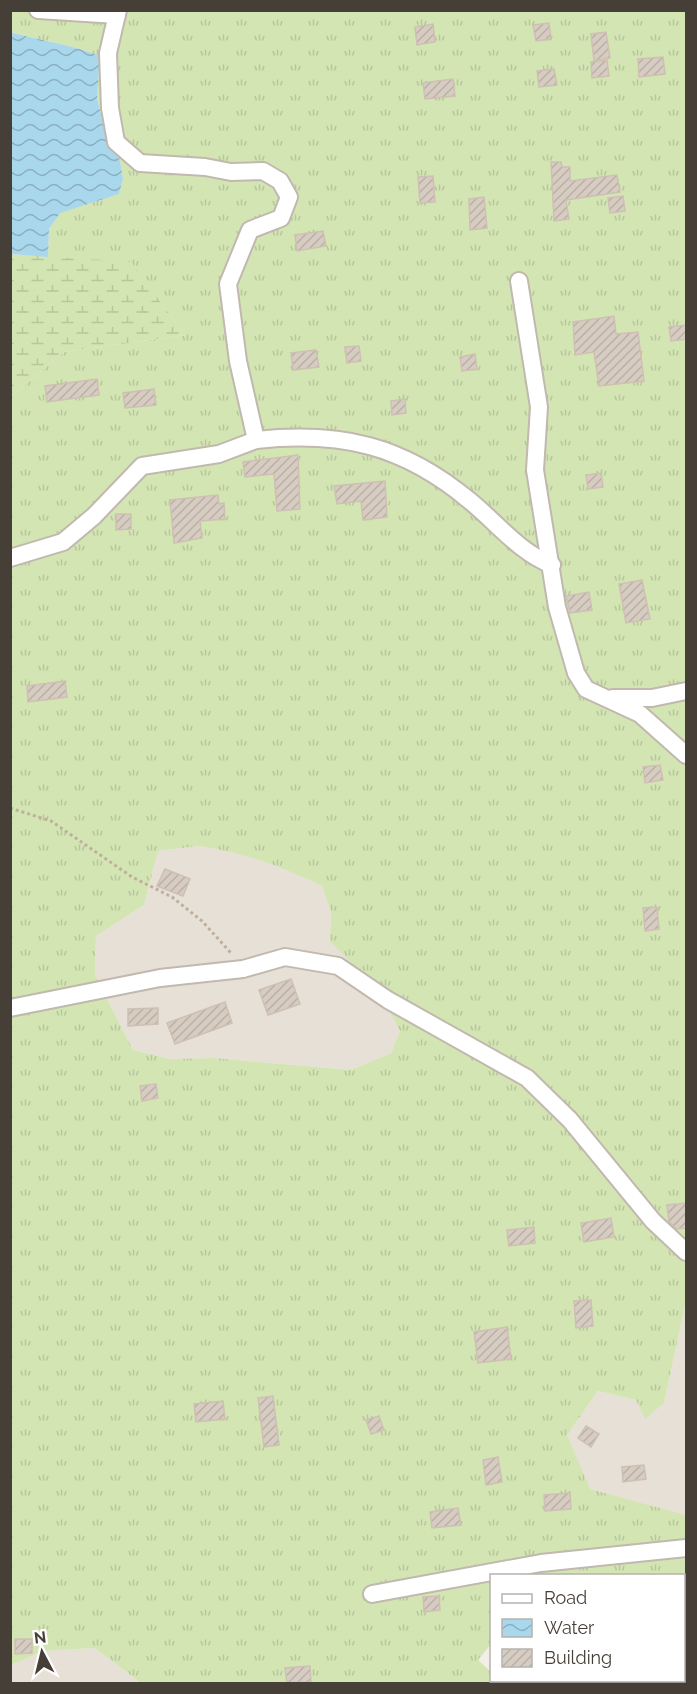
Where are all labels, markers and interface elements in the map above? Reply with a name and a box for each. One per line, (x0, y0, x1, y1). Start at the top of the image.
legend (490, 1574, 685, 1682)
text: Road (544, 1587, 587, 1608)
text: Water (544, 1617, 595, 1638)
north arrow (12, 1622, 72, 1682)
text: N (33, 1627, 47, 1648)
text: Building (544, 1647, 612, 1668)

